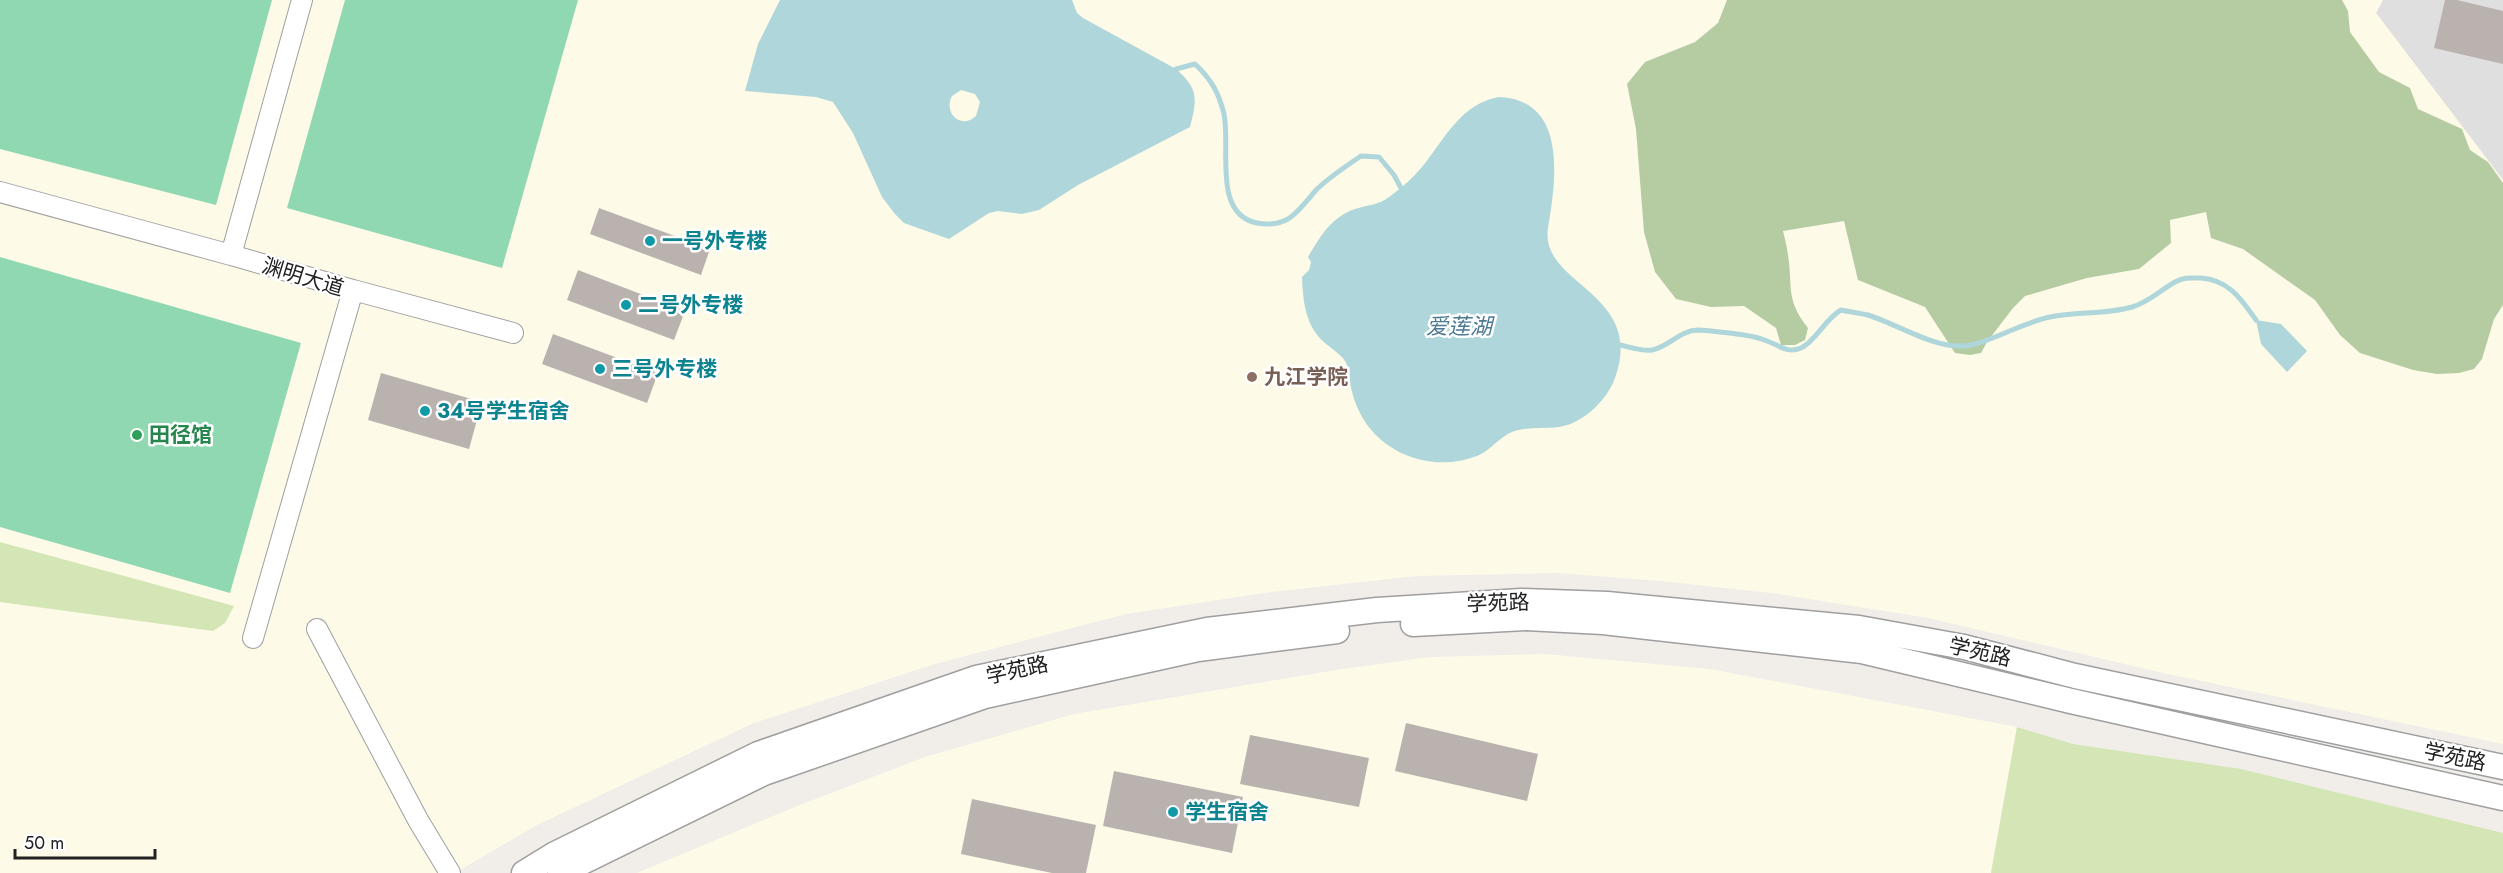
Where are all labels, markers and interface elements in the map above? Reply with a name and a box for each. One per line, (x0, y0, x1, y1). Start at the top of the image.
place label: 一号外专楼 (662, 226, 767, 256)
marker: 一号外专楼 (643, 234, 657, 248)
street label: 渊明大道 (258, 250, 348, 304)
place label: 二号外专楼 (638, 290, 743, 320)
marker: 二号外专楼 (619, 298, 633, 312)
water label: 爱莲湖 (1426, 310, 1495, 342)
place label: 三号外专楼 (612, 354, 717, 384)
marker: 三号外专楼 (593, 362, 607, 376)
place label: 九江学院 (1264, 362, 1348, 392)
marker: 九江学院 (1245, 370, 1259, 384)
place label: 34号学生宿舍 (437, 396, 570, 426)
marker: 34号学生宿舍 (418, 404, 432, 418)
place label: 田径馆 (149, 420, 212, 450)
marker: 田径馆 (130, 428, 144, 442)
street label: 学苑路 (1466, 587, 1530, 619)
street label: 学苑路 (1946, 630, 2014, 674)
street label: 学苑路 (983, 649, 1051, 691)
street label: 学苑路 (2421, 736, 2489, 778)
place label: 学生宿舍 (1185, 797, 1269, 827)
marker: 学生宿舍 (1166, 805, 1180, 819)
scale bar (15, 822, 154, 860)
text: 50 m (24, 830, 64, 856)

